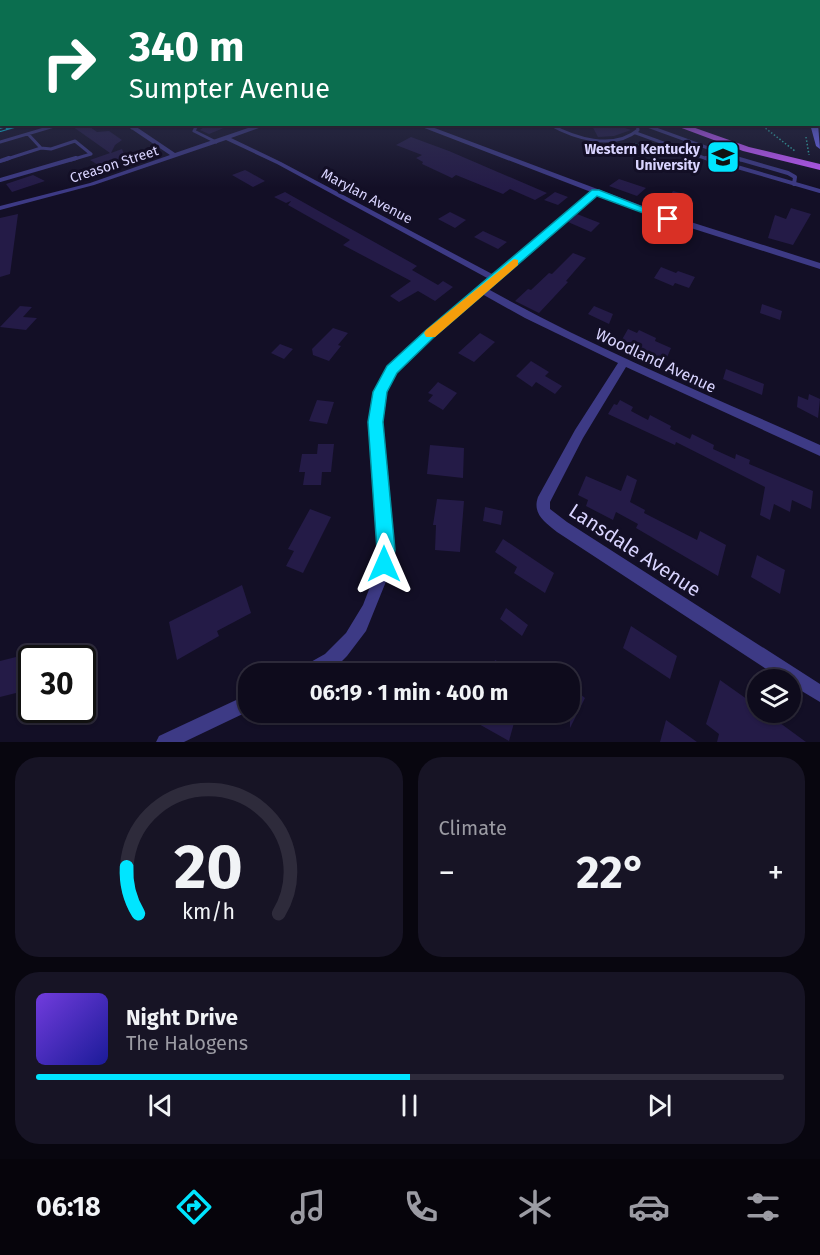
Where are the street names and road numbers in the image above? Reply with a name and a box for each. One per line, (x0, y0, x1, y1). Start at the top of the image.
street label: Creason Street (68, 142, 162, 187)
street label: Marylan Avenue (318, 165, 415, 228)
street label: Woodland Avenue (592, 324, 719, 397)
street label: Lansdale Avenue (564, 498, 706, 602)

